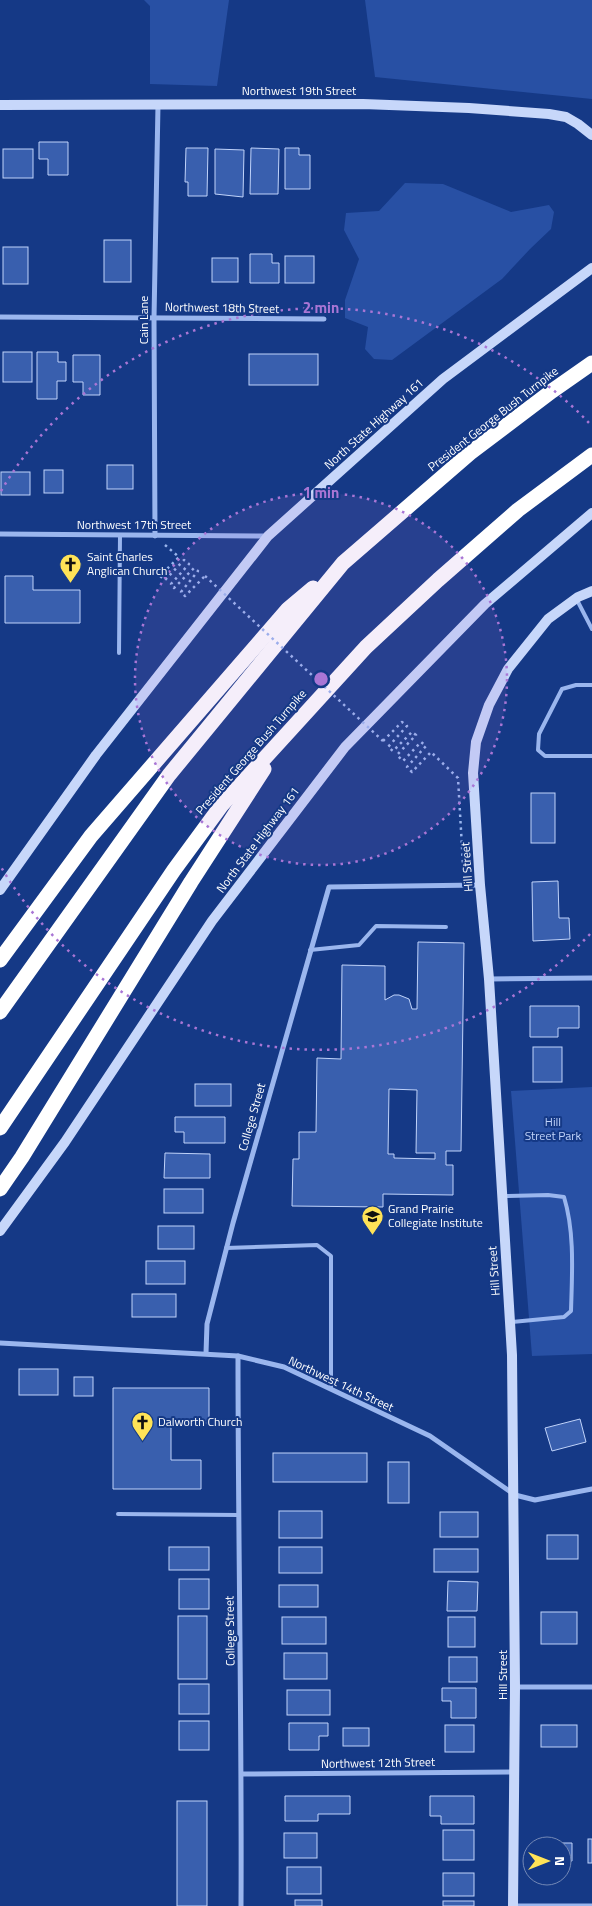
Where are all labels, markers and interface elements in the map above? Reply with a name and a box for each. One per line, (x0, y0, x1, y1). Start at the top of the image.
street label: Northwest 19th Street (242, 81, 357, 100)
street label: Cain Lane (134, 296, 153, 344)
text: 2 min (303, 296, 339, 319)
street label: Northwest 18th Street (165, 297, 280, 318)
street label: President George Bush Turnpike (423, 362, 562, 476)
street label: North State Highway 161 (320, 374, 428, 474)
text: 1 min (303, 481, 339, 504)
street label: Northwest 17th Street (77, 515, 192, 534)
place label: Saint Charles Anglican Church (87, 547, 168, 580)
church icon: Saint Charles Anglican Church (59, 552, 83, 583)
centre of rings (312, 670, 330, 688)
street label: President George Bush Turnpike (191, 685, 311, 819)
street label: North State Highway 161 (211, 783, 304, 897)
street label: Hill Street (455, 841, 478, 893)
street label: College Street (233, 1080, 271, 1153)
park label: Hill Street Park (525, 1112, 582, 1145)
place label: Grand Prairie Collegiate Institute (388, 1199, 483, 1232)
school or university icon: Grand Prairie Collegiate Institute (360, 1204, 384, 1235)
street label: Hill Street (482, 1245, 505, 1297)
street label: Northwest 14th Street (285, 1351, 398, 1417)
church icon: Dalworth Church (130, 1410, 154, 1441)
place label: Dalworth Church (158, 1412, 242, 1431)
street label: College Street (219, 1595, 240, 1666)
street label: Hill Street (493, 1649, 512, 1700)
street label: Northwest 12th Street (321, 1752, 436, 1773)
north arrow (522, 1836, 572, 1886)
text: N (550, 1856, 571, 1866)

